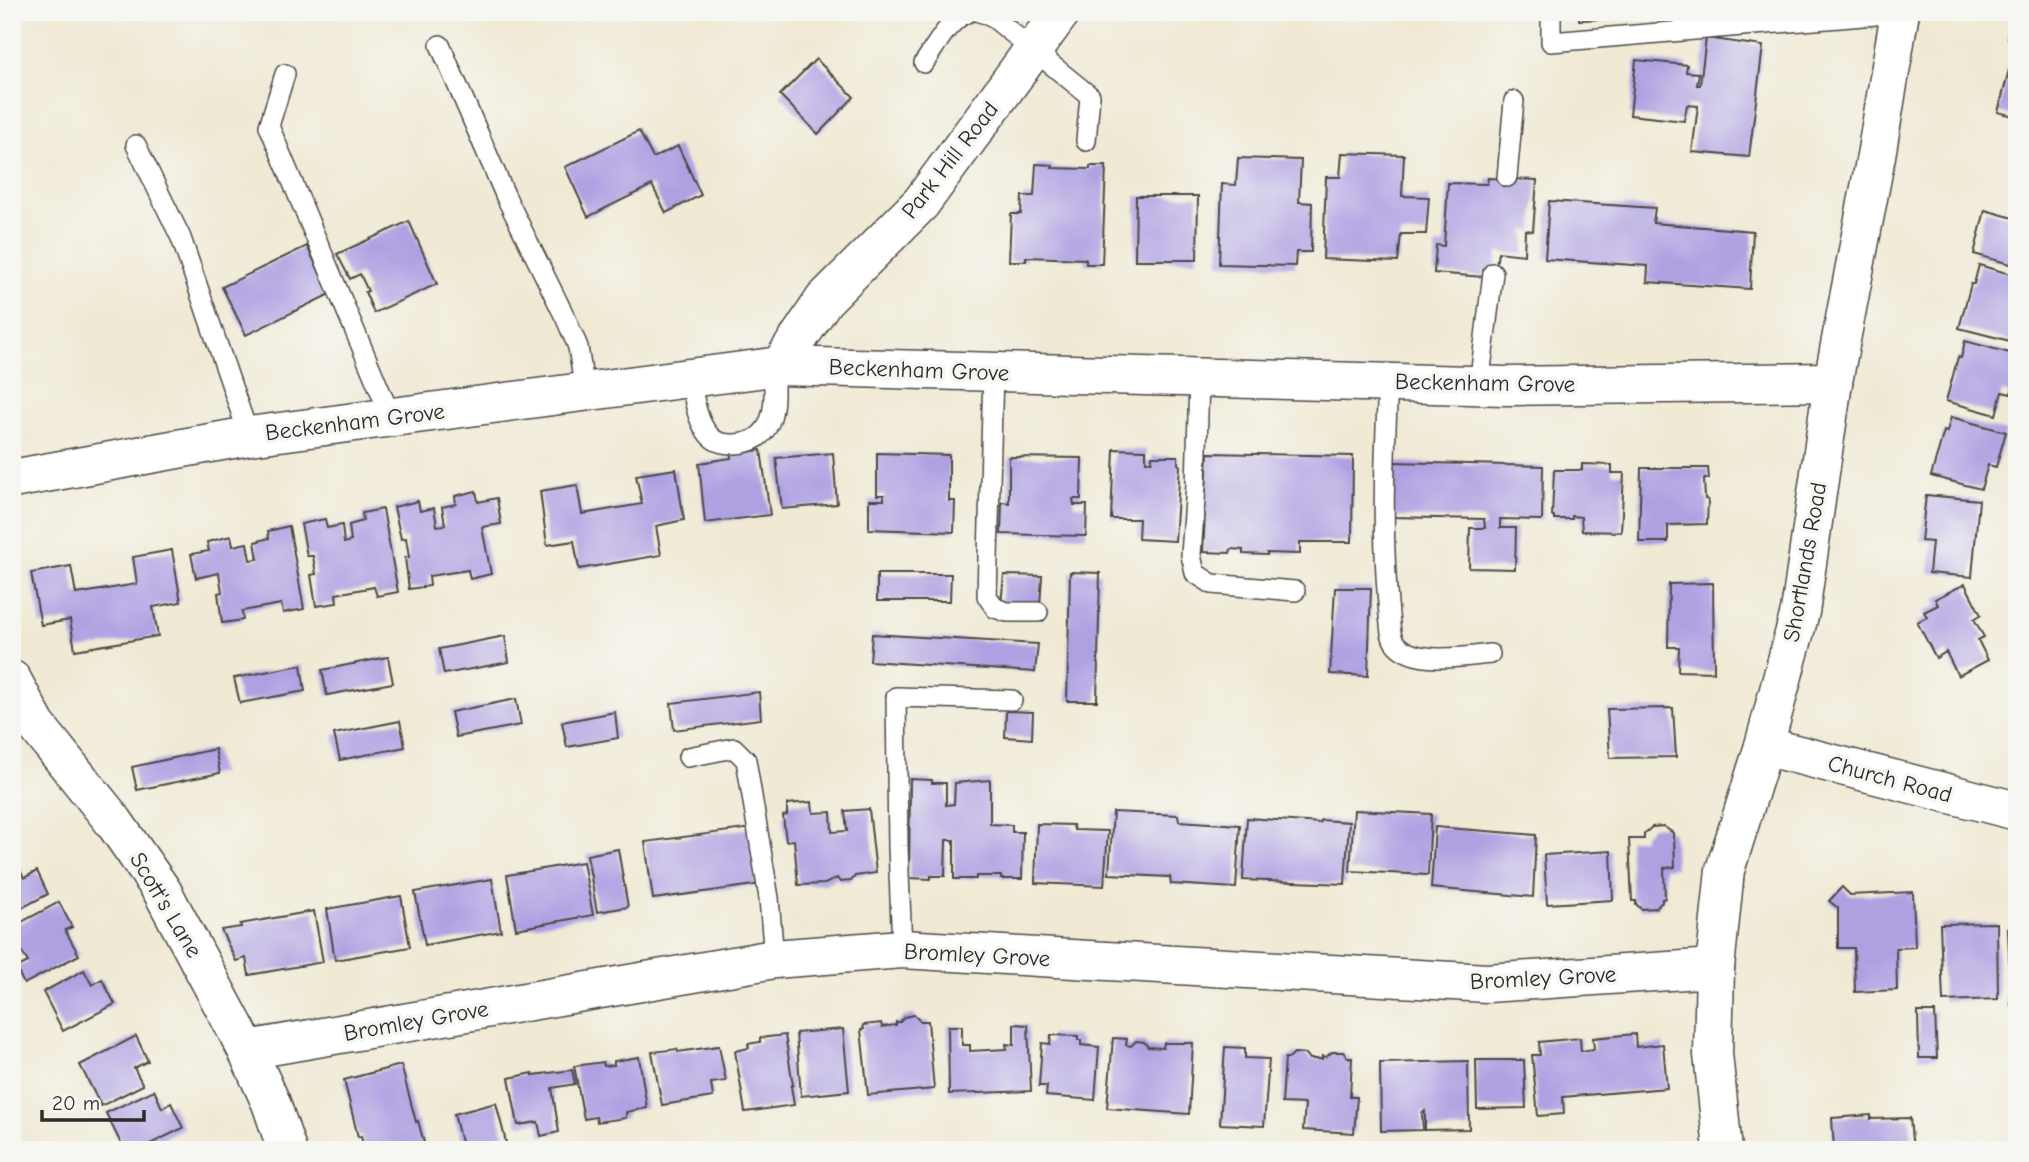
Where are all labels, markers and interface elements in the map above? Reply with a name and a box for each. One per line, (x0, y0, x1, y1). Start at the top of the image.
street label: Park Hill Road (896, 96, 1004, 224)
street label: Beckenham Grove (828, 353, 1010, 387)
street label: Beckenham Grove (1395, 368, 1575, 398)
street label: Beckenham Grove (264, 398, 446, 446)
street label: Shortlands Road (1778, 480, 1832, 644)
street label: Church Road (1825, 749, 1955, 809)
street label: Scott's Lane (124, 848, 208, 962)
street label: Bromley Grove (903, 938, 1051, 972)
street label: Bromley Grove (1469, 961, 1617, 995)
street label: Bromley Grove (342, 995, 490, 1047)
scale bar (42, 1078, 144, 1122)
text: 20 m (52, 1091, 100, 1115)

